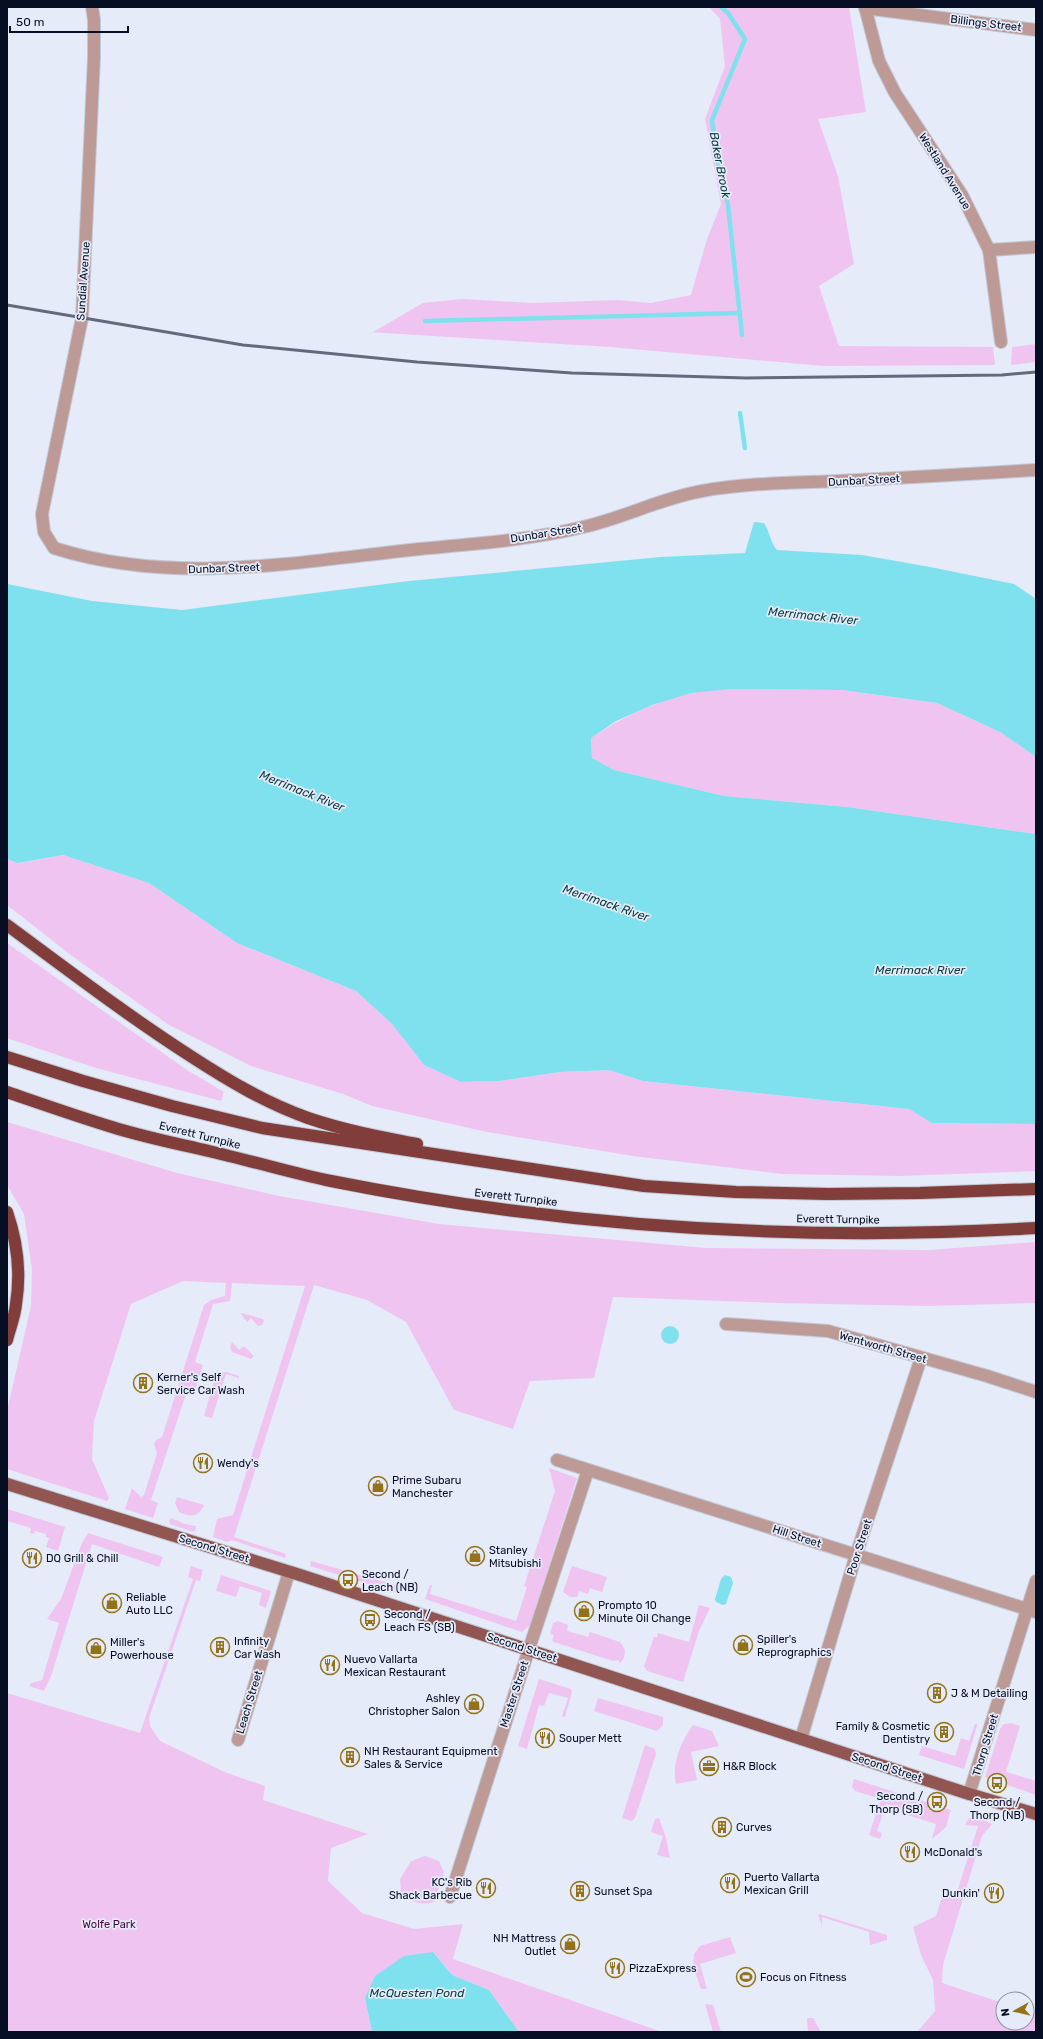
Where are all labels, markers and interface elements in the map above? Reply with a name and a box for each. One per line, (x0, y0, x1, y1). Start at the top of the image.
scale bar (10, 8, 128, 34)
street label: Billings Street (950, 13, 1023, 34)
text: 50 m (16, 15, 44, 29)
water label: Baker Brook (707, 131, 733, 200)
street label: Westland Avenue (916, 131, 973, 212)
street label: Sundial Avenue (74, 241, 93, 321)
street label: Dunbar Street (828, 472, 901, 489)
street label: Dunbar Street (510, 521, 583, 546)
street label: Dunbar Street (188, 561, 261, 576)
water label: Merrimack River (767, 604, 859, 628)
water label: Merrimack River (258, 768, 347, 815)
water label: Merrimack River (561, 882, 651, 924)
water label: Merrimack River (875, 963, 966, 977)
street label: Everett Turnpike (158, 1119, 242, 1152)
street label: Everett Turnpike (474, 1186, 558, 1209)
street label: Everett Turnpike (796, 1212, 880, 1227)
street label: Wentworth Street (838, 1329, 929, 1366)
place label: Kerner's Self Service Car Wash (157, 1371, 245, 1397)
building icon: Kerner's Self Service Car Wash (132, 1372, 154, 1394)
restaurant icon: Wendy's (192, 1452, 214, 1474)
place label: Wendy's (217, 1457, 259, 1470)
place label: Prime Subaru Manchester (392, 1474, 461, 1500)
shop icon: Prime Subaru Manchester (367, 1475, 389, 1497)
street label: Poor Street (844, 1517, 875, 1577)
street label: Hill Street (771, 1523, 823, 1551)
street label: Second Street (177, 1532, 251, 1566)
place label: Stanley Mitsubishi (489, 1544, 541, 1570)
shop icon: Stanley Mitsubishi (464, 1545, 486, 1567)
restaurant icon: DQ Grill & Chill (21, 1547, 43, 1569)
place label: DQ Grill & Chill (46, 1552, 118, 1565)
place label: Second / Leach (NB) (362, 1568, 418, 1594)
bus stop icon: Second / Leach (NB) (337, 1569, 359, 1591)
place label: Reliable Auto LLC (126, 1591, 173, 1617)
shop icon: Reliable Auto LLC (101, 1592, 123, 1614)
place label: Prompto 10 Minute Oil Change (598, 1599, 691, 1625)
shop icon: Prompto 10 Minute Oil Change (573, 1600, 595, 1622)
place label: Second / Leach FS (SB) (384, 1608, 455, 1634)
bus stop icon: Second / Leach FS (SB) (359, 1609, 381, 1631)
street label: Second Street (485, 1630, 559, 1665)
place label: Spiller's Reprographics (757, 1633, 832, 1659)
shop icon: Spiller's Reprographics (732, 1634, 754, 1656)
place label: Infinity Car Wash (234, 1635, 281, 1661)
place label: Miller's Powerhouse (110, 1636, 174, 1662)
building icon: Infinity Car Wash (209, 1636, 231, 1658)
shop icon: Miller's Powerhouse (85, 1637, 107, 1659)
place label: Nuevo Vallarta Mexican Restaurant (344, 1653, 447, 1679)
restaurant icon: Nuevo Vallarta Mexican Restaurant (319, 1654, 341, 1676)
street label: Master Street (498, 1659, 532, 1729)
street label: Leach Street (234, 1668, 265, 1735)
building icon: J & M Detailing (926, 1682, 948, 1704)
place label: J & M Detailing (951, 1687, 1028, 1700)
place label: Ashley Christopher Salon (368, 1692, 460, 1718)
shop icon: Ashley Christopher Salon (463, 1693, 485, 1715)
street label: Thorp Street (970, 1712, 1001, 1778)
place label: Family & Cosmetic Dentistry (836, 1720, 930, 1746)
building icon: Family & Cosmetic Dentistry (933, 1721, 955, 1743)
restaurant icon: Souper Mett (534, 1727, 556, 1749)
place label: Souper Mett (559, 1732, 622, 1745)
place label: NH Restaurant Equipment Sales & Service (364, 1745, 498, 1771)
building icon: NH Restaurant Equipment Sales & Service (339, 1746, 361, 1768)
street label: Second Street (850, 1750, 924, 1785)
office icon: H&R Block (698, 1755, 720, 1777)
place label: H&R Block (723, 1760, 777, 1773)
bus stop icon: Second / Thorp (NB) (986, 1772, 1008, 1794)
place label: Second / Thorp (SB) (869, 1790, 924, 1816)
bus stop icon: Second / Thorp (SB) (926, 1791, 948, 1813)
place label: Second / Thorp (NB) (970, 1796, 1025, 1822)
building icon: Curves (711, 1816, 733, 1838)
place label: Curves (736, 1821, 772, 1834)
restaurant icon: McDonald's (899, 1841, 921, 1863)
place label: McDonald's (924, 1846, 983, 1859)
place label: Puerto Vallarta Mexican Grill (744, 1871, 820, 1897)
restaurant icon: Puerto Vallarta Mexican Grill (719, 1872, 741, 1894)
place label: KC's Rib Shack Barbecue (389, 1876, 472, 1902)
restaurant icon: KC's Rib Shack Barbecue (475, 1877, 497, 1899)
building icon: Sunset Spa (569, 1880, 591, 1902)
restaurant icon: Dunkin' (983, 1882, 1005, 1904)
place label: Sunset Spa (594, 1885, 652, 1898)
place label: Dunkin' (942, 1887, 980, 1900)
park label: Wolfe Park (82, 1918, 136, 1931)
place label: NH Mattress Outlet (493, 1932, 557, 1958)
shop icon: NH Mattress Outlet (559, 1933, 581, 1955)
restaurant icon: PizzaExpress (604, 1957, 626, 1979)
place label: PizzaExpress (629, 1962, 697, 1975)
sports icon: Focus on Fitness (735, 1966, 757, 1988)
place label: Focus on Fitness (760, 1971, 847, 1984)
water label: McQuesten Pond (370, 1986, 465, 2000)
north arrow (995, 1991, 1035, 2031)
text: N (999, 2007, 1013, 2017)

